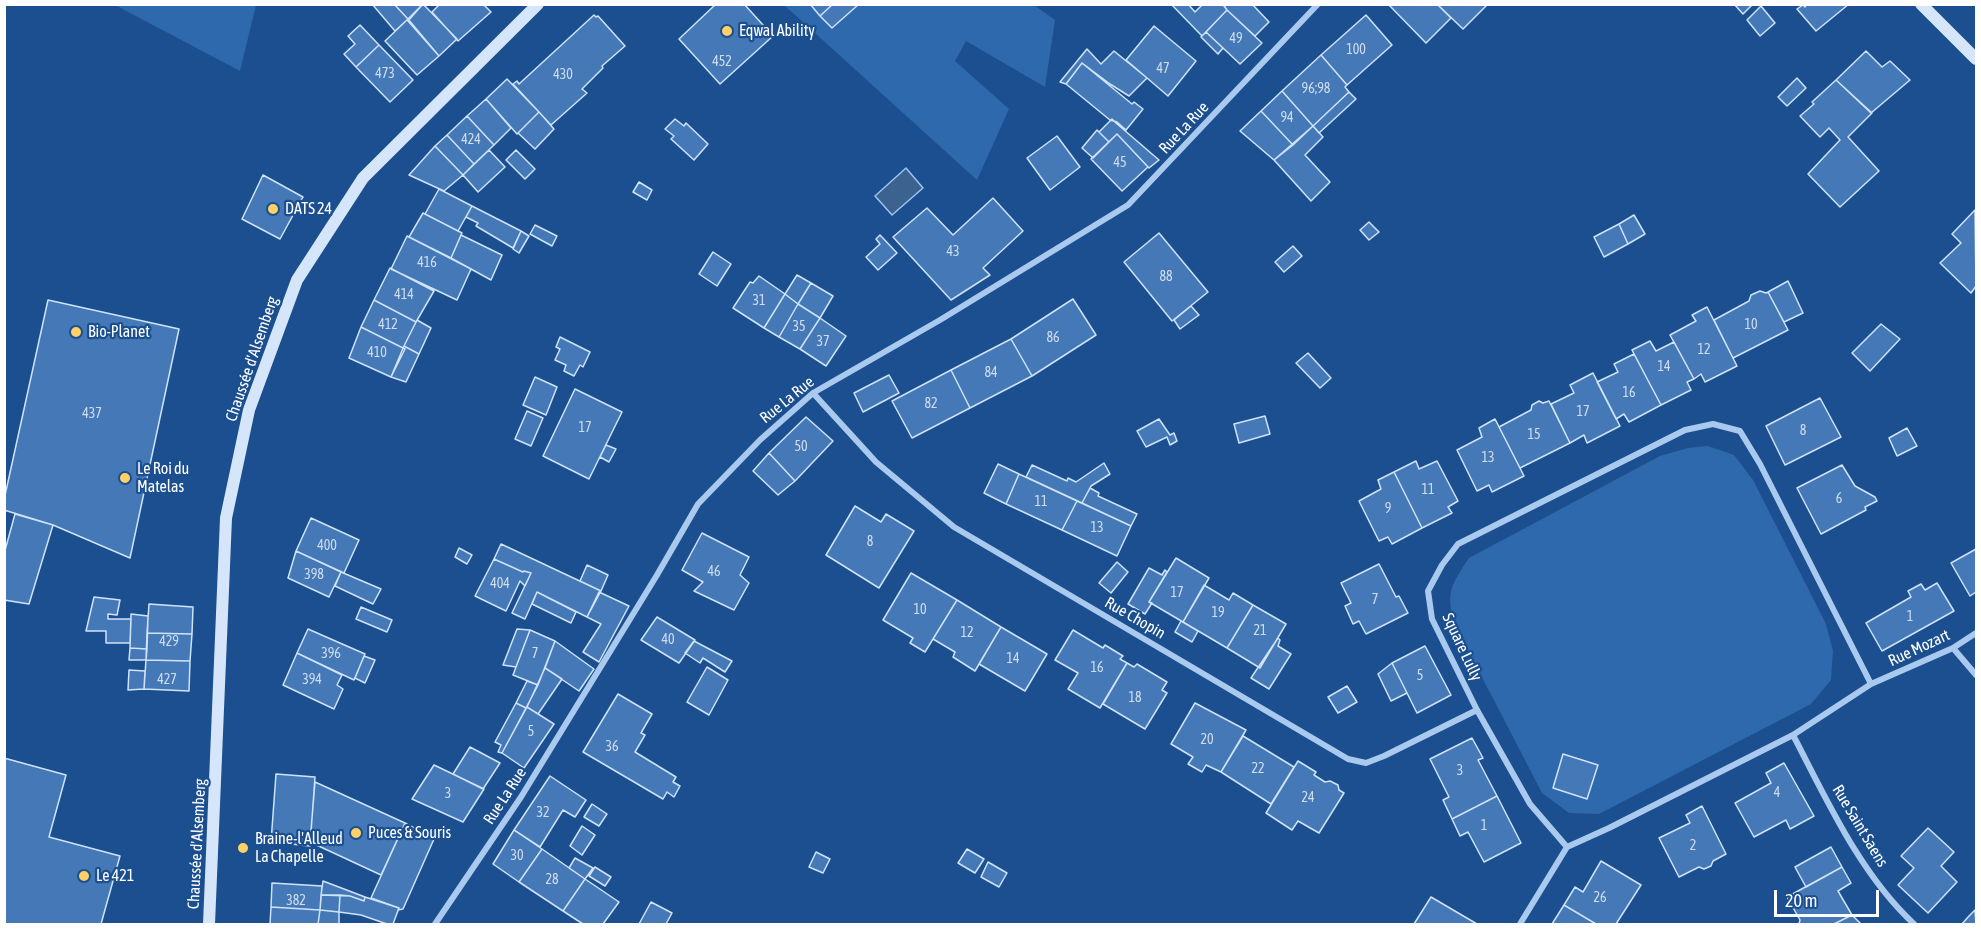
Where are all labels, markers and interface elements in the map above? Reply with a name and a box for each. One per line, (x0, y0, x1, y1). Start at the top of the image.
place label: Eqwal Ability (739, 21, 815, 41)
marker: Eqwal Ability (720, 24, 734, 38)
house number: 49 (1229, 31, 1243, 47)
house number: 100 (1346, 42, 1366, 58)
house number: 452 (712, 54, 732, 70)
house number: 47 (1156, 61, 1170, 77)
house number: 473 (375, 66, 395, 82)
house number: 430 (553, 67, 573, 83)
house number: 96;98 (1302, 81, 1330, 97)
street label: Rue La Rue (1155, 98, 1213, 158)
house number: 94 (1280, 110, 1294, 126)
house number: 424 (461, 132, 481, 148)
house number: 45 (1113, 155, 1127, 171)
place label: DATS 24 (285, 199, 332, 219)
marker: DATS 24 (266, 202, 280, 216)
house number: 43 (946, 244, 960, 260)
house number: 416 (417, 255, 437, 271)
house number: 88 (1159, 269, 1173, 285)
house number: 414 (394, 287, 414, 303)
house number: 31 (752, 293, 766, 309)
street label: Chaussée d'Alsemberg (222, 294, 282, 424)
house number: 412 (378, 317, 398, 333)
house number: 10 (1744, 317, 1758, 333)
house number: 35 (792, 319, 806, 335)
place label: Bio-Planet (88, 322, 150, 342)
marker: Bio-Planet (69, 325, 83, 339)
house number: 86 (1046, 330, 1060, 346)
house number: 37 (816, 334, 830, 350)
house number: 12 (1697, 342, 1711, 358)
house number: 410 (367, 345, 387, 361)
house number: 14 (1657, 359, 1671, 375)
house number: 84 (984, 365, 998, 381)
street label: Rue La Rue (756, 372, 818, 428)
house number: 16 (1622, 385, 1636, 401)
house number: 82 (924, 396, 938, 412)
house number: 17 (1576, 404, 1590, 420)
house number: 437 (82, 406, 102, 422)
house number: 17 (578, 420, 592, 436)
house number: 8 (1800, 423, 1806, 439)
house number: 15 (1527, 427, 1541, 443)
house number: 50 (794, 439, 808, 455)
house number: 13 (1481, 450, 1495, 466)
place label: Le Roi du Matelas (137, 459, 189, 497)
marker: Le Roi du Matelas (118, 471, 132, 485)
house number: 11 (1421, 482, 1435, 498)
house number: 6 (1836, 491, 1842, 507)
house number: 11 (1034, 494, 1048, 510)
house number: 9 (1385, 501, 1391, 517)
house number: 13 (1090, 520, 1104, 536)
house number: 8 (867, 534, 873, 550)
house number: 400 (317, 538, 337, 554)
house number: 46 (707, 564, 721, 580)
house number: 398 (304, 567, 324, 583)
house number: 404 (490, 576, 510, 592)
house number: 17 (1170, 585, 1184, 601)
house number: 7 (1372, 592, 1378, 608)
street label: Rue Chopin (1101, 593, 1169, 643)
house number: 10 (913, 602, 927, 618)
house number: 19 (1211, 605, 1225, 621)
house number: 1 (1907, 609, 1913, 625)
street label: Square Lully (1438, 610, 1486, 684)
house number: 21 (1253, 623, 1267, 639)
house number: 12 (960, 625, 974, 641)
street label: Rue Mozart (1885, 625, 1953, 671)
house number: 40 (661, 632, 675, 648)
house number: 429 (159, 634, 179, 650)
house number: 396 (321, 646, 341, 662)
house number: 7 (532, 646, 538, 662)
house number: 14 (1006, 651, 1020, 667)
house number: 16 (1090, 660, 1104, 676)
house number: 5 (1417, 668, 1423, 684)
house number: 427 (157, 672, 177, 688)
house number: 394 (302, 672, 322, 688)
house number: 18 (1128, 690, 1142, 706)
house number: 5 (528, 724, 534, 740)
house number: 20 (1200, 732, 1214, 748)
house number: 36 (605, 739, 619, 755)
house number: 22 (1251, 761, 1265, 777)
house number: 3 (1457, 763, 1463, 779)
street label: Rue La Rue (480, 764, 530, 828)
street label: Chaussée d'Alsemberg (184, 778, 210, 910)
street label: Rue Saint Saens (1828, 781, 1892, 871)
house number: 4 (1774, 785, 1780, 801)
house number: 3 (445, 786, 451, 802)
house number: 24 (1301, 790, 1315, 806)
house number: 32 (536, 805, 550, 821)
house number: 1 (1481, 818, 1487, 834)
place label: Puces & Souris (368, 823, 451, 843)
marker: Puces & Souris (349, 826, 363, 840)
place label: Braine-l'Alleud La Chapelle (255, 829, 343, 867)
house number: 2 (1690, 838, 1696, 854)
marker: Braine-l'Alleud La Chapelle (236, 841, 250, 855)
house number: 30 (510, 848, 524, 864)
place label: Le 421 (96, 866, 134, 886)
marker: Le 421 (77, 869, 91, 883)
house number: 28 (545, 872, 559, 888)
scale bar (1777, 878, 1882, 916)
house number: 26 (1593, 890, 1607, 906)
text: 20 m (1785, 890, 1817, 911)
house number: 382 (286, 893, 306, 909)

